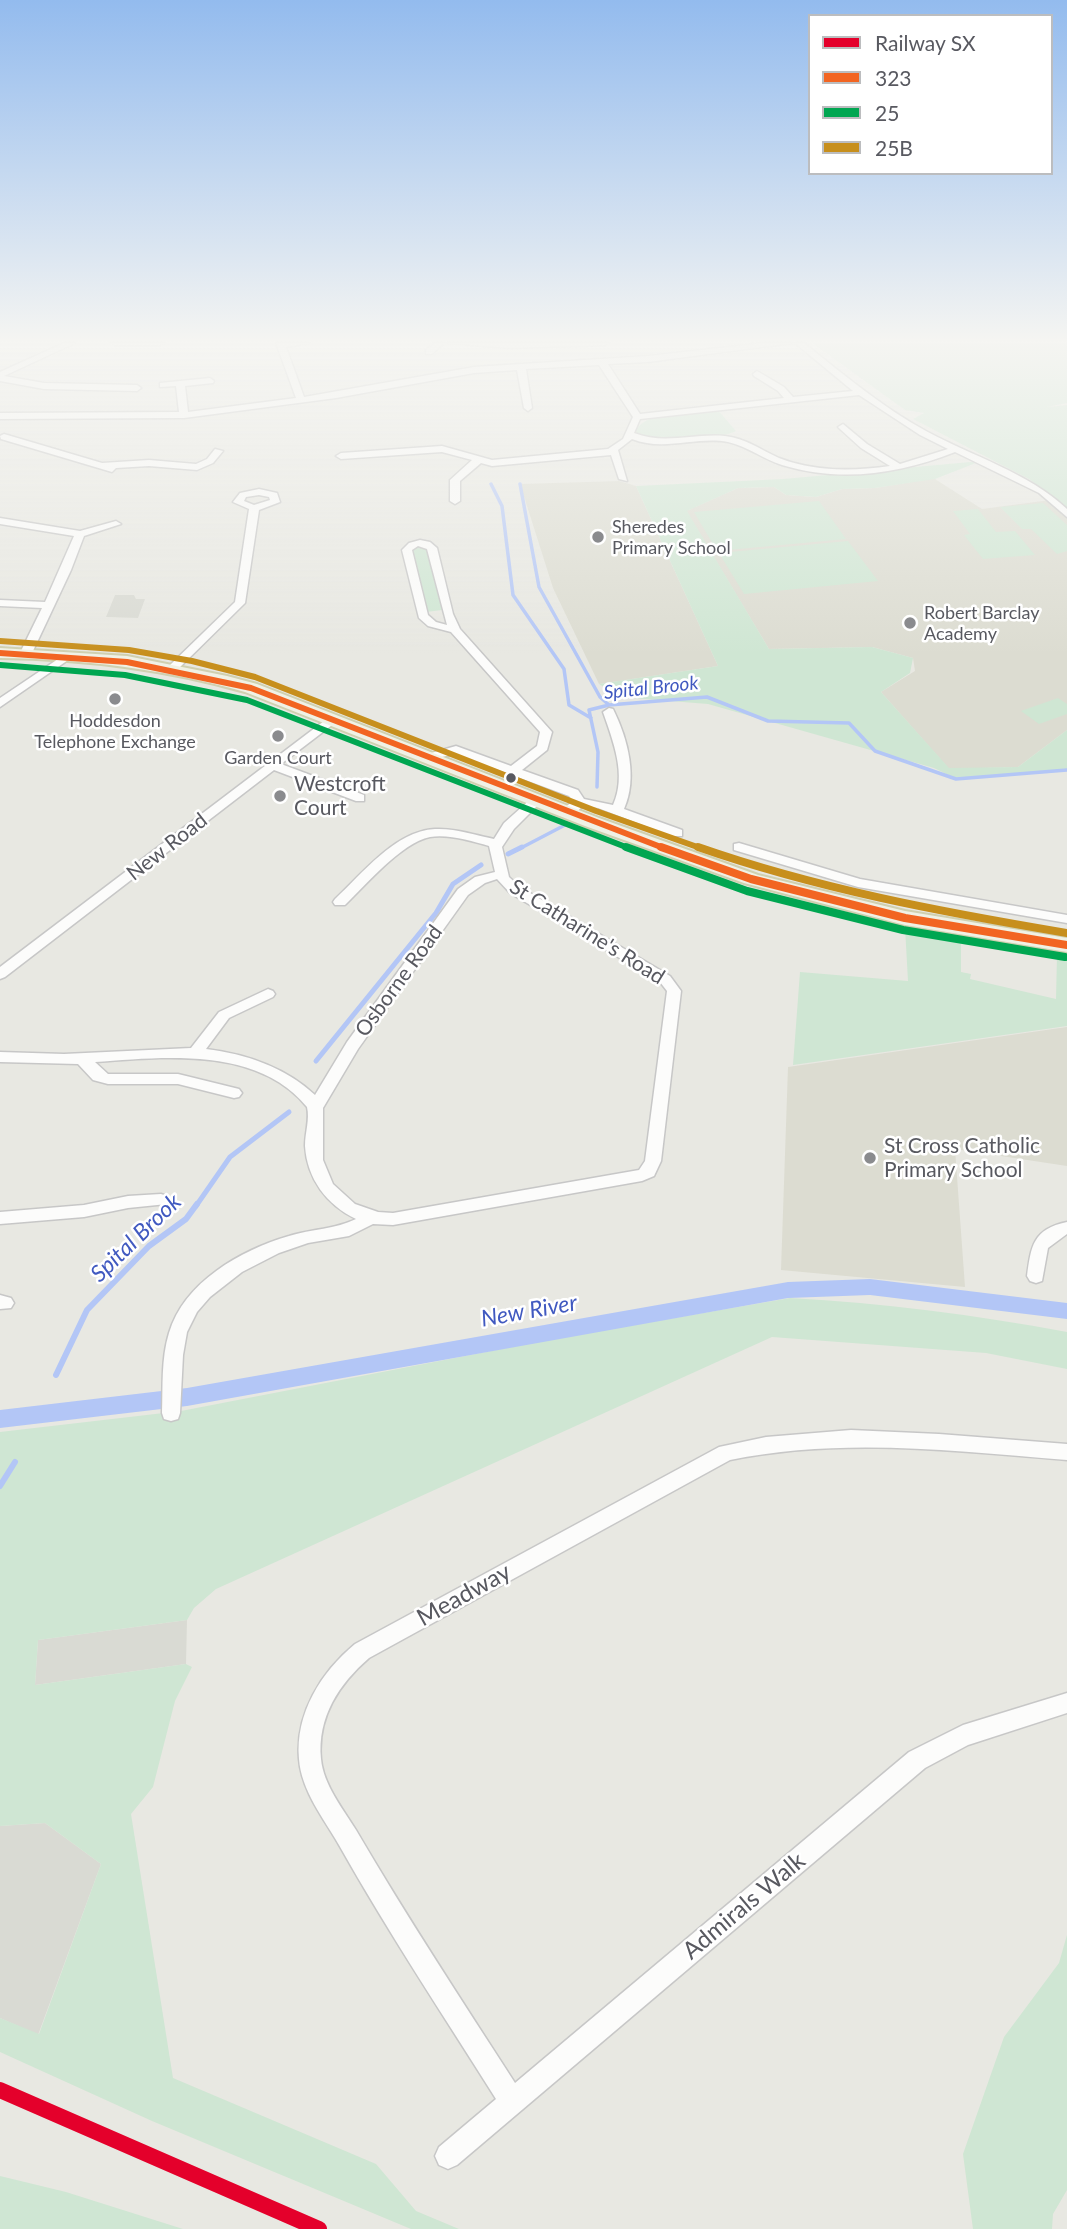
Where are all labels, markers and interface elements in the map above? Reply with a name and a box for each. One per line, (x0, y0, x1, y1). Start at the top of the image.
legend (808, 14, 1053, 175)
text: Railway SX (875, 30, 976, 55)
text: 323 (875, 65, 912, 90)
text: 25 (875, 100, 899, 125)
text: 25B (875, 135, 913, 160)
place label: Sheredes Primary School (612, 516, 731, 558)
marker: Sheredes Primary School (590, 529, 606, 545)
place label: Robert Barclay Academy (924, 602, 1040, 644)
marker: Robert Barclay Academy (902, 615, 918, 631)
water label: Spital Brook (603, 672, 699, 704)
marker: Hoddesdon Telephone Exchange (107, 691, 123, 707)
place label: Hoddesdon Telephone Exchange (34, 710, 196, 752)
marker: Garden Court (270, 728, 286, 744)
place label: Garden Court (224, 747, 332, 769)
place label: Westcroft Court (294, 771, 386, 821)
unlabelled marker (504, 771, 518, 785)
marker: Westcroft Court (272, 788, 288, 804)
street label: New Road (122, 808, 212, 886)
street label: St Catharine's Road (505, 874, 669, 990)
street label: Osborne Road (350, 920, 448, 1042)
place label: St Cross Catholic Primary School (884, 1133, 1040, 1183)
marker: St Cross Catholic Primary School (862, 1150, 878, 1166)
water label: Spital Brook (85, 1188, 187, 1288)
water label: New River (479, 1289, 579, 1333)
street label: Meadway (412, 1558, 516, 1632)
street label: Admirals Walk (677, 1846, 811, 1966)

